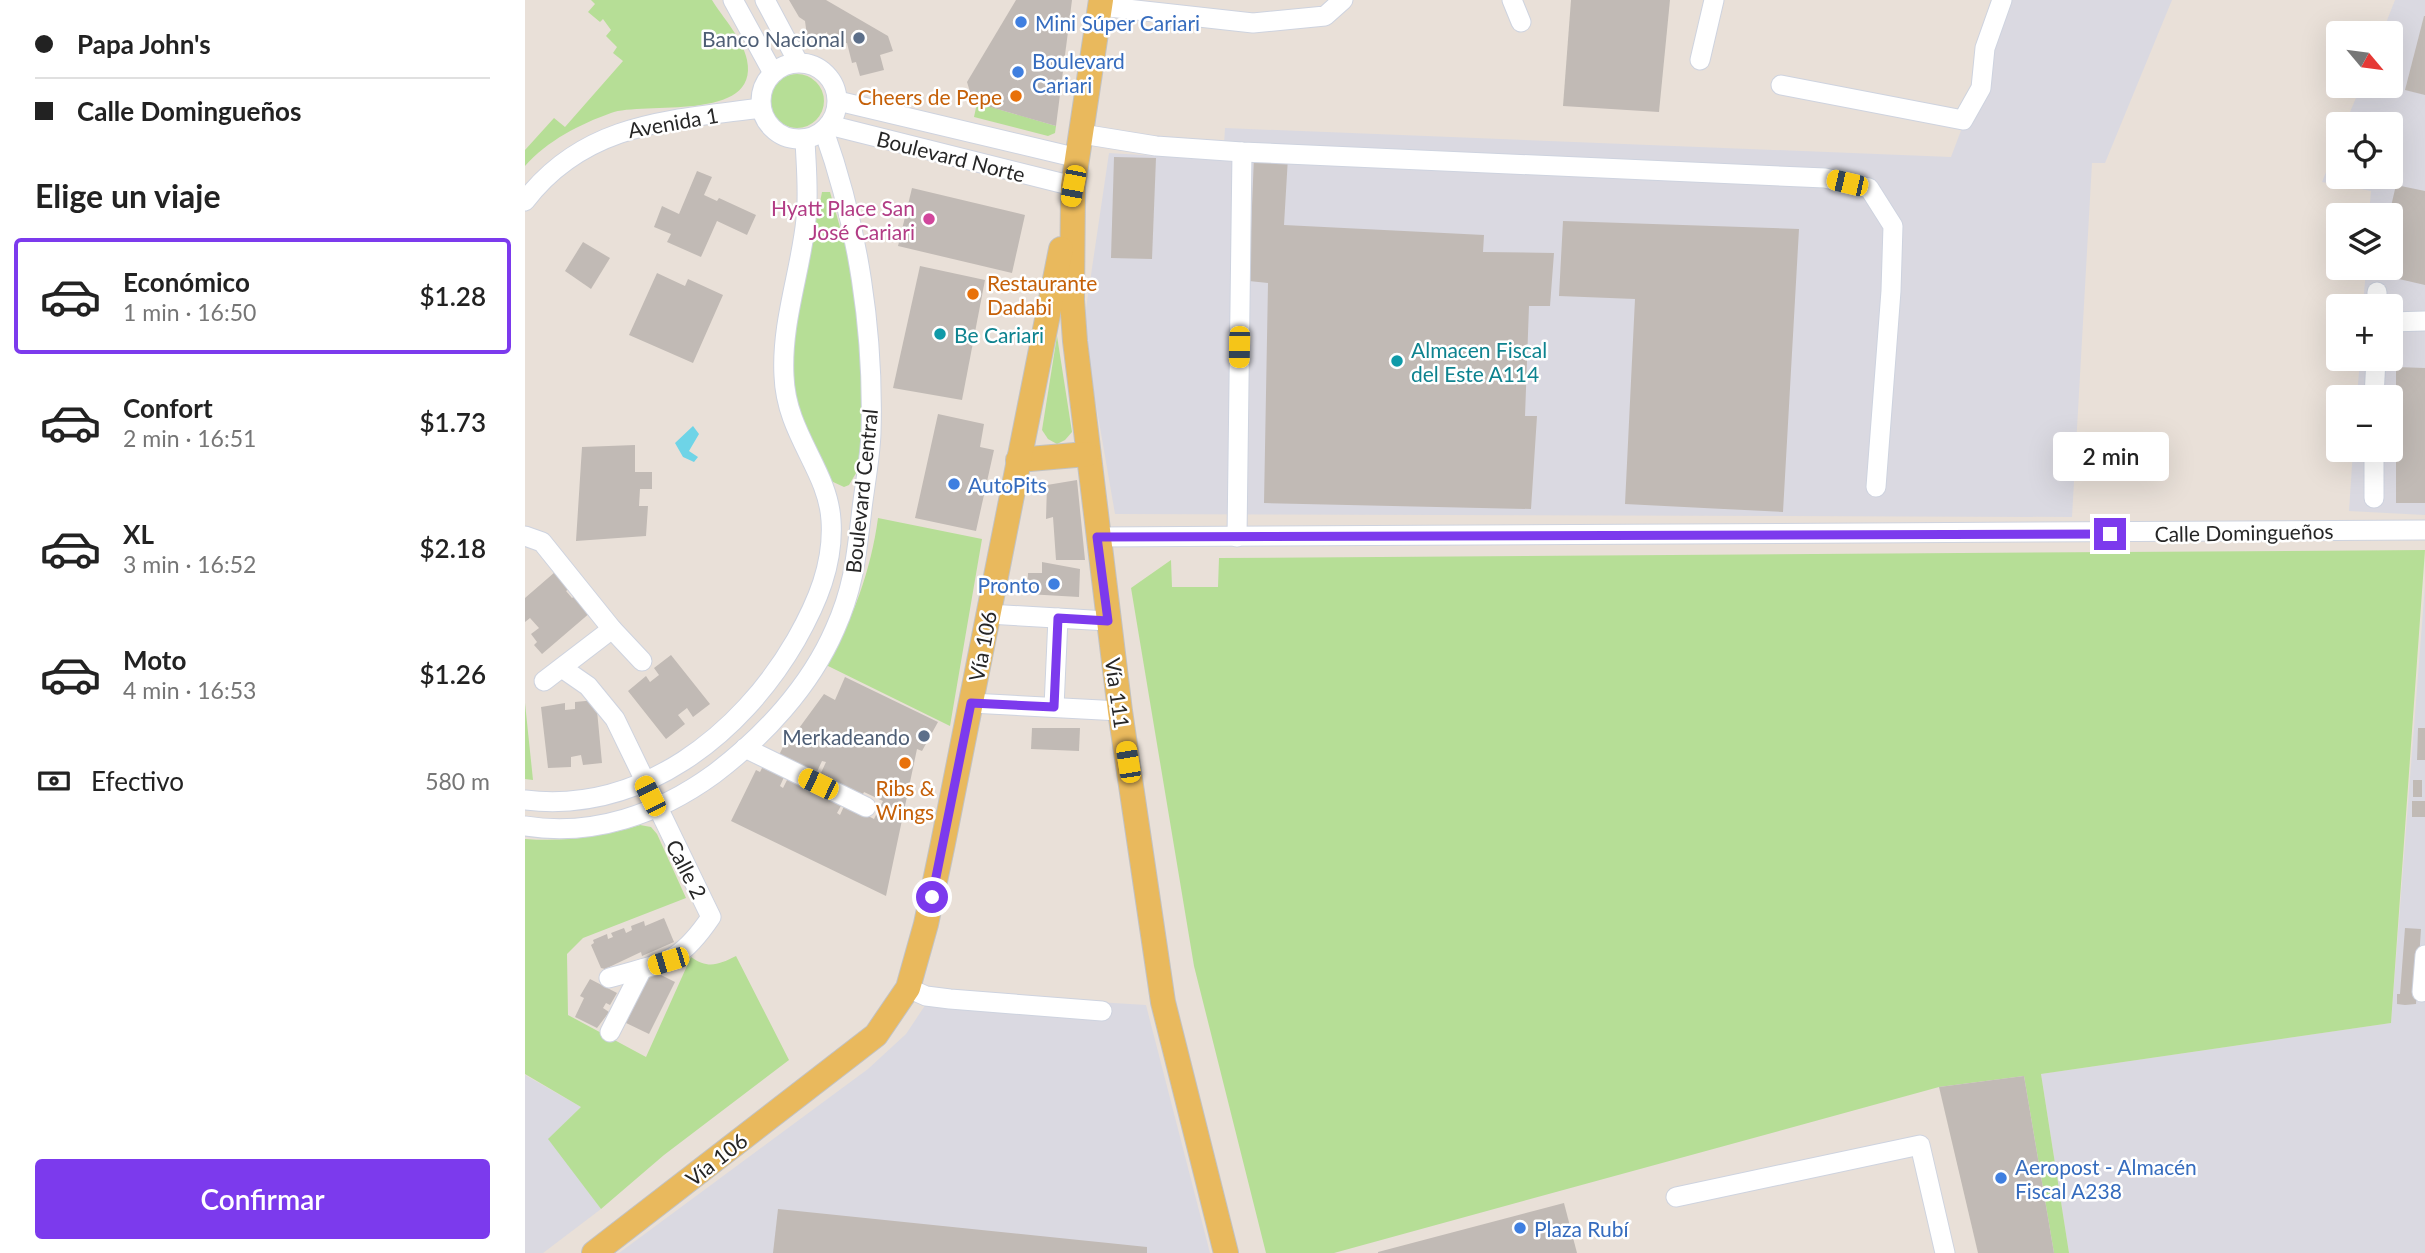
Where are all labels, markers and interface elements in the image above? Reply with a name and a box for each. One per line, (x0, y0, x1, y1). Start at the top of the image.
place label: Mini Súper Cariari (1035, 10, 1200, 35)
marker: Mini Súper Cariari (1013, 14, 1029, 30)
north arrow (2326, 21, 2403, 98)
map controls (2326, 21, 2403, 462)
place label: Banco Nacional (702, 26, 845, 51)
text: Papa John's (77, 28, 211, 60)
marker: Banco Nacional (851, 30, 867, 46)
place label: Boulevard Cariari (1032, 48, 1125, 97)
marker: Boulevard Cariari (1010, 64, 1026, 80)
place label: Cheers de Pepe (858, 84, 1002, 109)
marker: Cheers de Pepe (1008, 88, 1024, 104)
text: Calle Domingueños (77, 95, 301, 127)
street label: Avenida 1 (626, 102, 720, 142)
button: locate (2326, 112, 2403, 189)
street label: Boulevard Norte (874, 125, 1028, 187)
car (1059, 163, 1088, 209)
car (1825, 168, 1870, 198)
text: Elige un viaje (35, 176, 220, 215)
place label: Hyatt Place San José Cariari (771, 195, 915, 244)
button: layers (2326, 203, 2403, 280)
marker: Hyatt Place San José Cariari (921, 211, 937, 227)
icon: car (39, 265, 102, 328)
text: Económico (123, 266, 250, 298)
place label: Restaurante Dadabi (987, 270, 1097, 319)
text: $1.28 (420, 280, 486, 312)
marker: Restaurante Dadabi (965, 286, 981, 302)
button: + (2326, 294, 2403, 371)
text: 1 min · 16:50 (123, 298, 256, 326)
place label: Be Cariari (954, 322, 1044, 347)
marker: Be Cariari (932, 326, 948, 342)
car (1229, 326, 1250, 368)
place label: Almacen Fiscal del Este A114 (1411, 337, 1547, 386)
marker: Almacen Fiscal del Este A114 (1389, 353, 1405, 369)
button: − (2326, 385, 2403, 462)
icon: car (39, 391, 102, 454)
text: Confort (123, 392, 213, 424)
text: $1.73 (420, 406, 486, 438)
street label: Boulevard Central (840, 408, 882, 574)
text: 2 min · 16:51 (123, 424, 256, 452)
callout: 2 min (2052, 433, 2168, 482)
text: 2 min (2083, 442, 2139, 470)
place label: AutoPits (968, 472, 1047, 497)
marker: AutoPits (946, 476, 962, 492)
icon: car (39, 517, 102, 580)
text: XL (123, 518, 154, 550)
route end (2094, 518, 2126, 550)
street label: Calle Domingueños (2154, 518, 2334, 546)
text: $2.18 (420, 532, 486, 564)
text: 3 min · 16:52 (123, 550, 256, 578)
place label: Pronto (978, 572, 1040, 597)
marker: Pronto (1046, 576, 1062, 592)
street label: Vía 106 (963, 609, 1001, 683)
icon: car (39, 643, 102, 706)
text: Moto (123, 644, 186, 676)
street label: Vía 111 (1101, 656, 1135, 730)
text: $1.26 (420, 658, 486, 690)
text: 4 min · 16:53 (123, 676, 256, 704)
place label: Merkadeando (782, 724, 910, 749)
marker: Merkadeando (916, 728, 932, 744)
car (1115, 740, 1142, 784)
marker: Ribs & Wings (897, 755, 913, 771)
icon: cash (35, 762, 73, 800)
text: Efectivo (91, 765, 184, 797)
car (795, 765, 842, 803)
text: 580 m (425, 767, 490, 795)
car (632, 773, 669, 819)
place label: Ribs & Wings (875, 775, 935, 824)
street label: Calle 2 (662, 835, 712, 903)
route start (916, 881, 948, 913)
car (645, 945, 692, 977)
street label: Vía 106 (680, 1127, 752, 1191)
place label: Aeropost - Almacén Fiscal A238 (2015, 1154, 2197, 1203)
button: Confirmar (35, 1159, 490, 1239)
marker: Aeropost - Almacén Fiscal A238 (1993, 1170, 2009, 1186)
place label: Plaza Rubí (1534, 1216, 1629, 1241)
marker: Plaza Rubí (1512, 1220, 1528, 1236)

